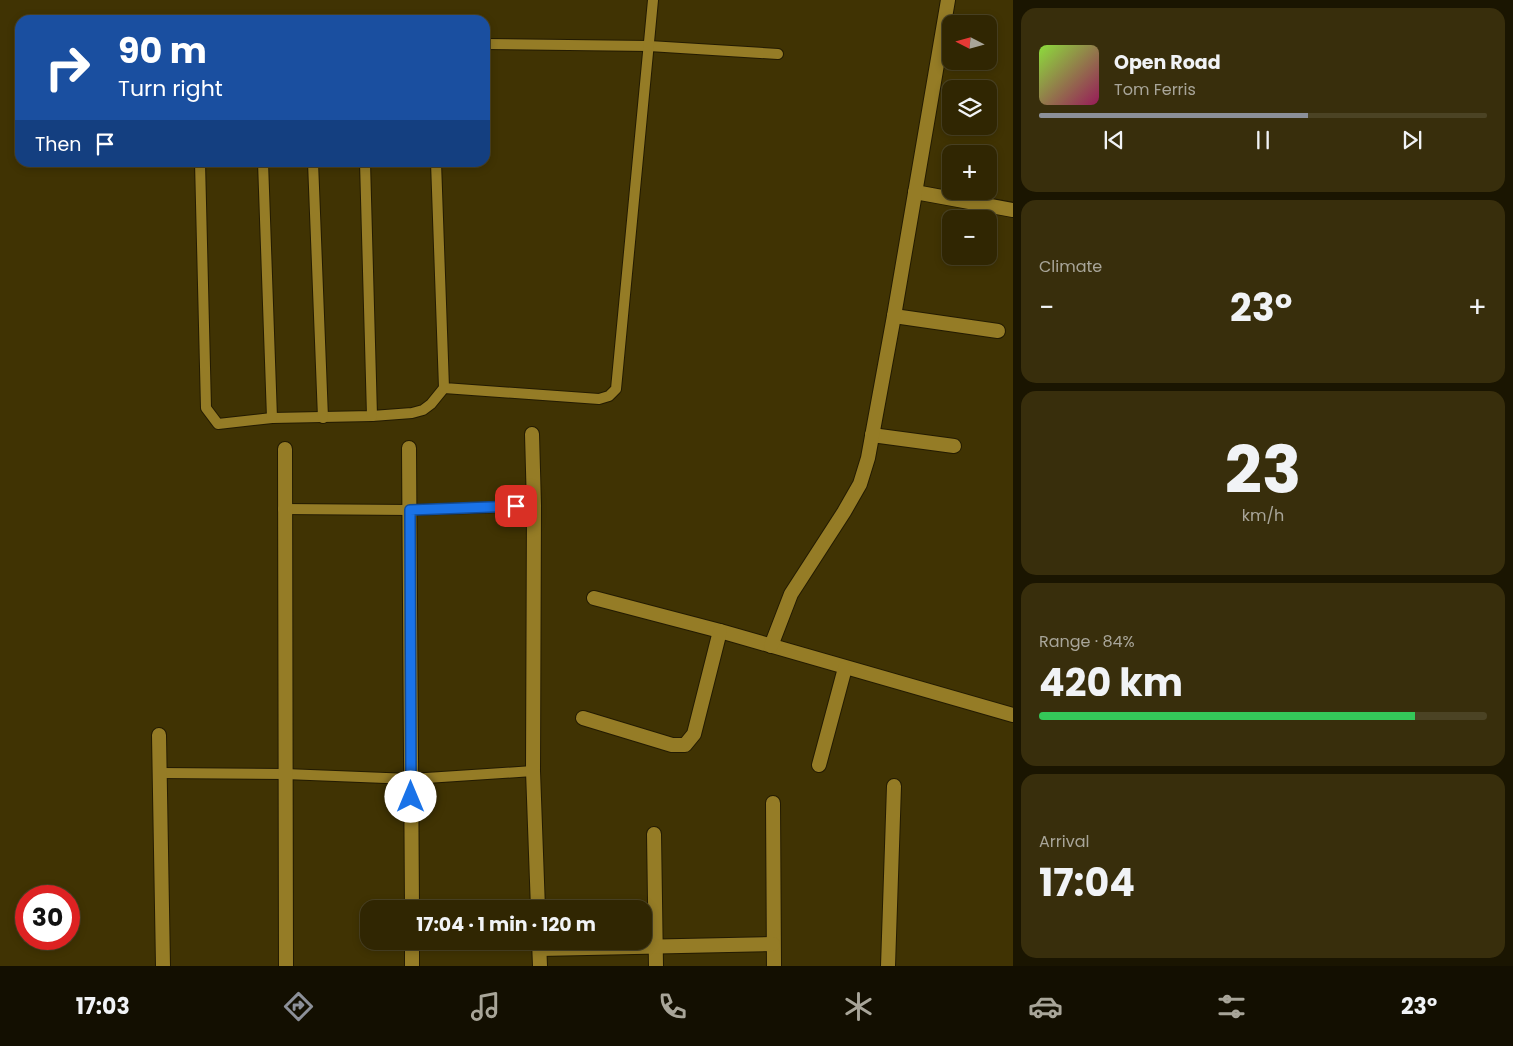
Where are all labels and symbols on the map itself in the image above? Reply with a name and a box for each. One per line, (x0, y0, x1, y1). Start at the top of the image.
north arrow (942, 15, 998, 70)
pin (495, 485, 537, 527)
position arrow (384, 770, 436, 822)
speed limit sign: 30 (15, 885, 80, 950)

